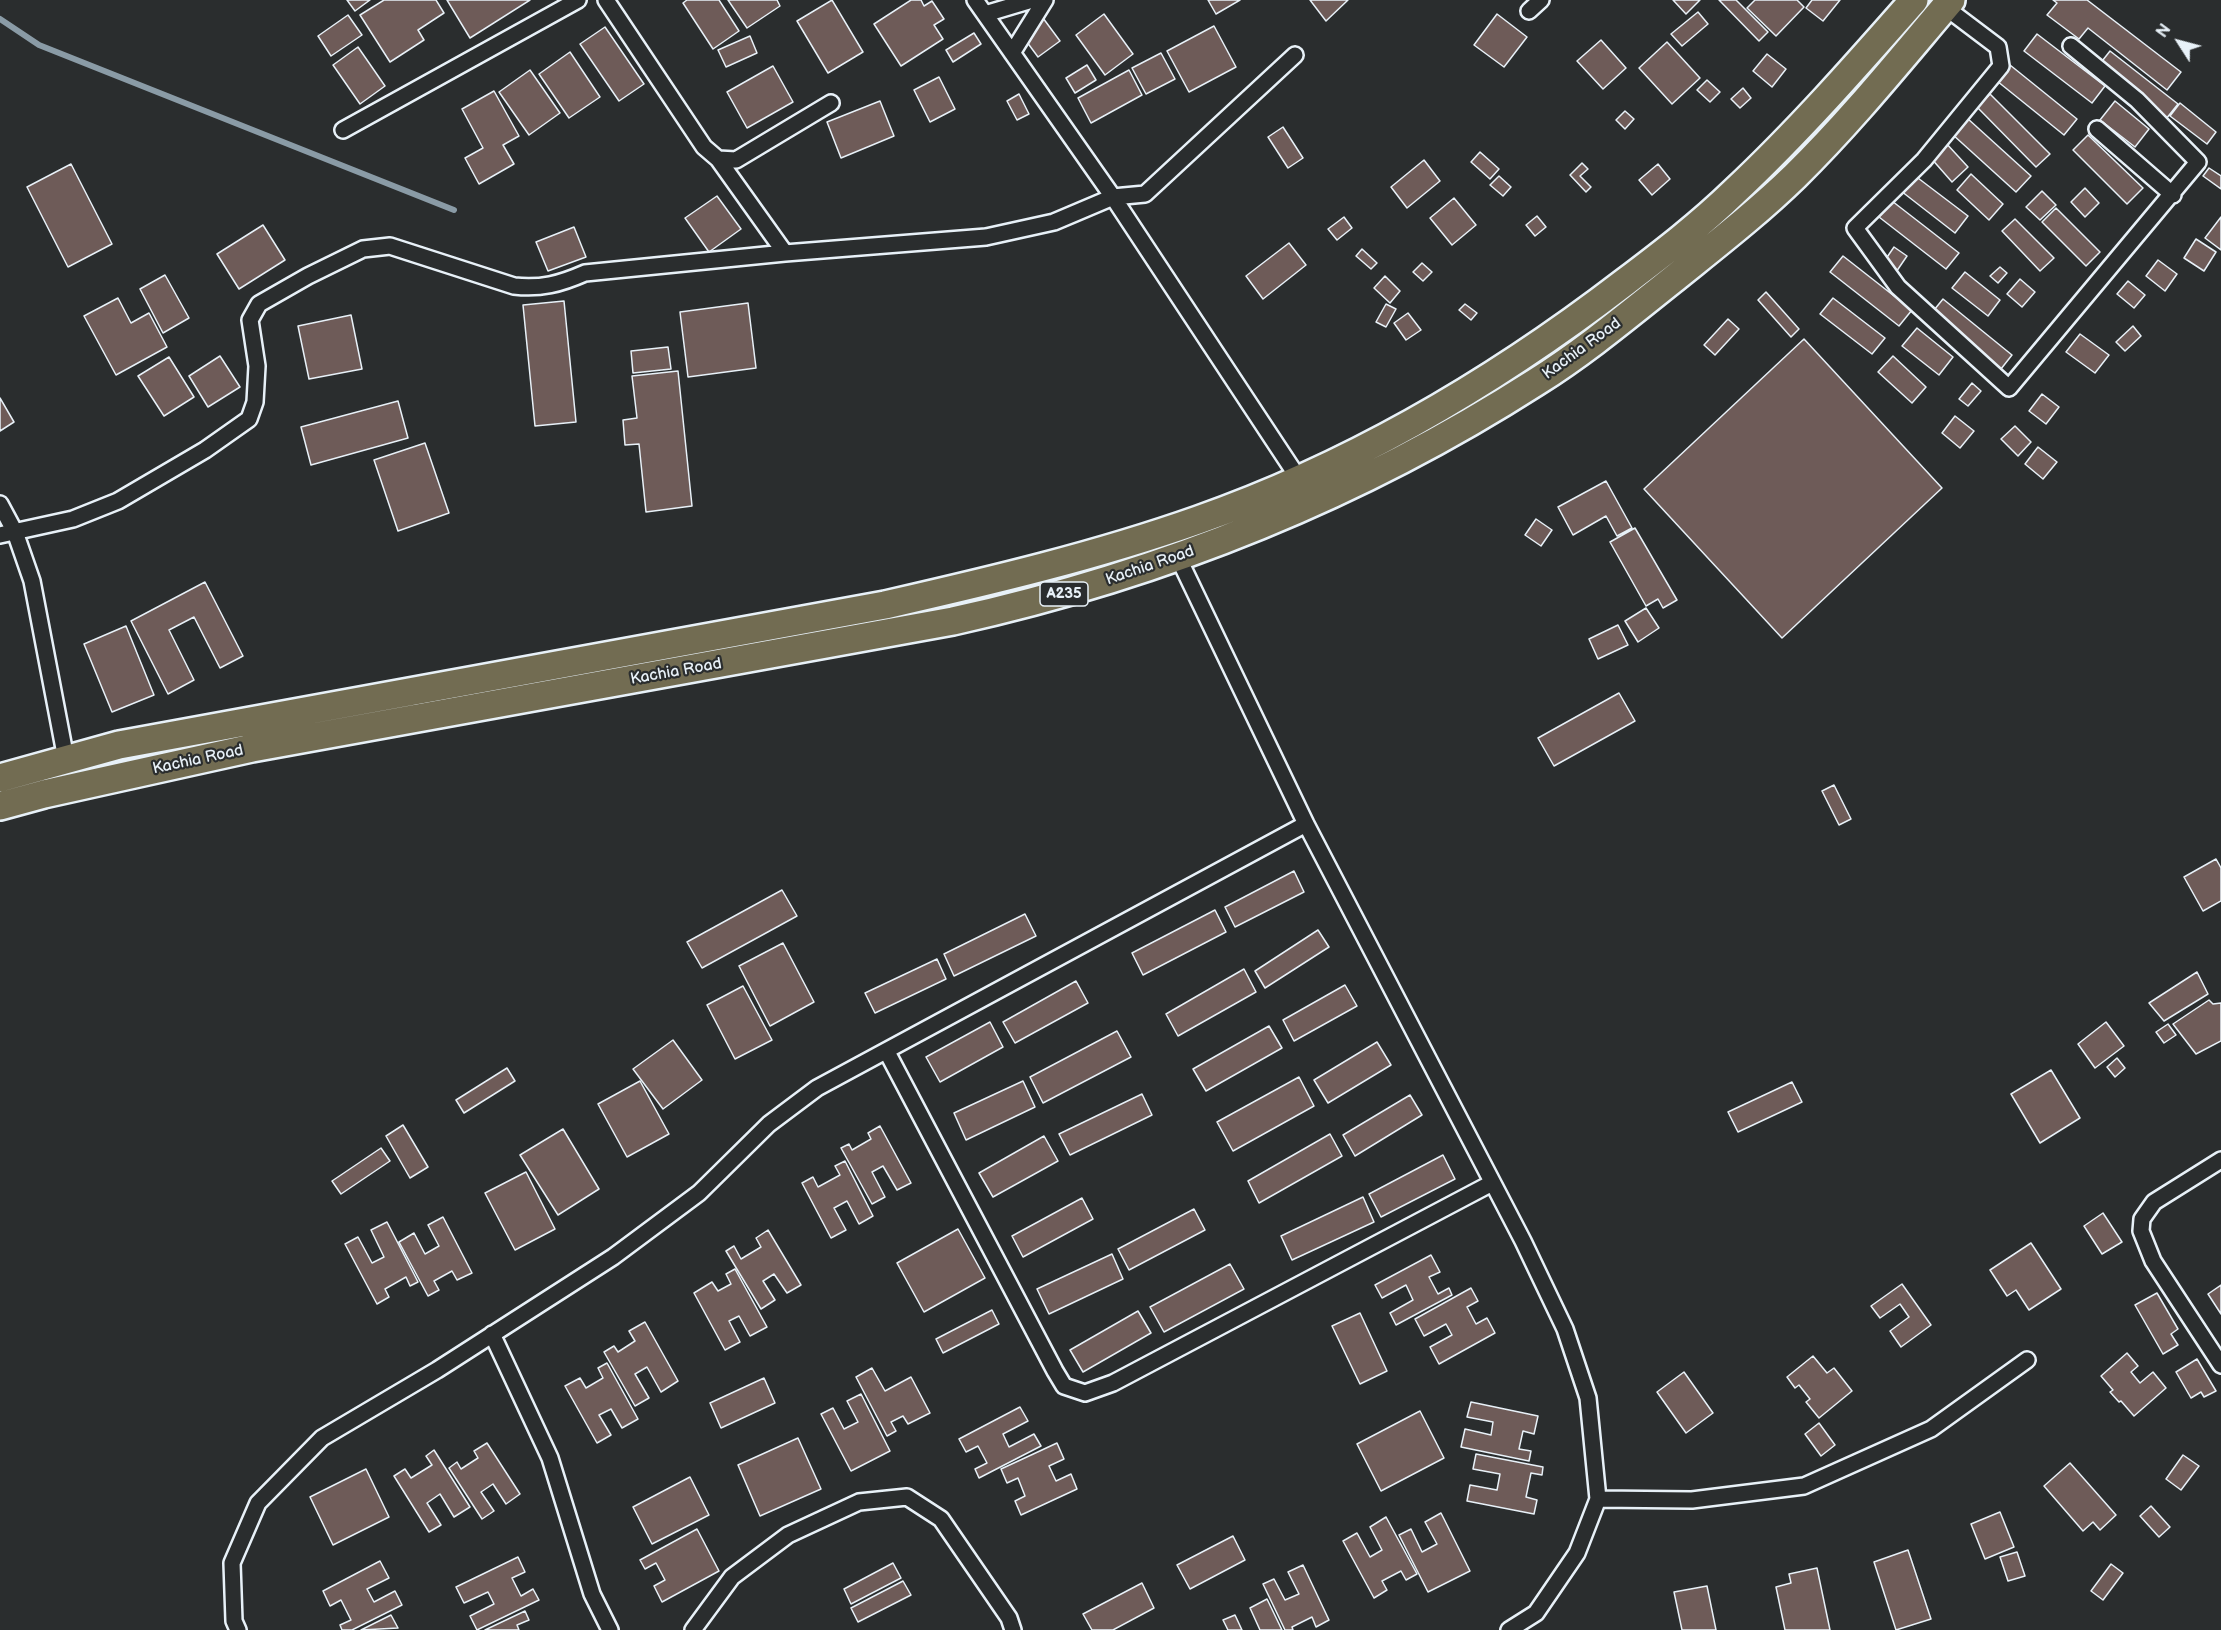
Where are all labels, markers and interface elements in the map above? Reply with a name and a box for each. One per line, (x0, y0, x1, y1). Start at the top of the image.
north arrow (2149, 12, 2209, 72)
text: N (2153, 21, 2175, 42)
street label: Kachia Road (1539, 314, 1625, 384)
street label: Kachia Road (1103, 542, 1197, 590)
road number: A235 (1040, 582, 1088, 606)
street label: Kachia Road (629, 655, 723, 689)
street label: Kachia Road (151, 741, 245, 779)

